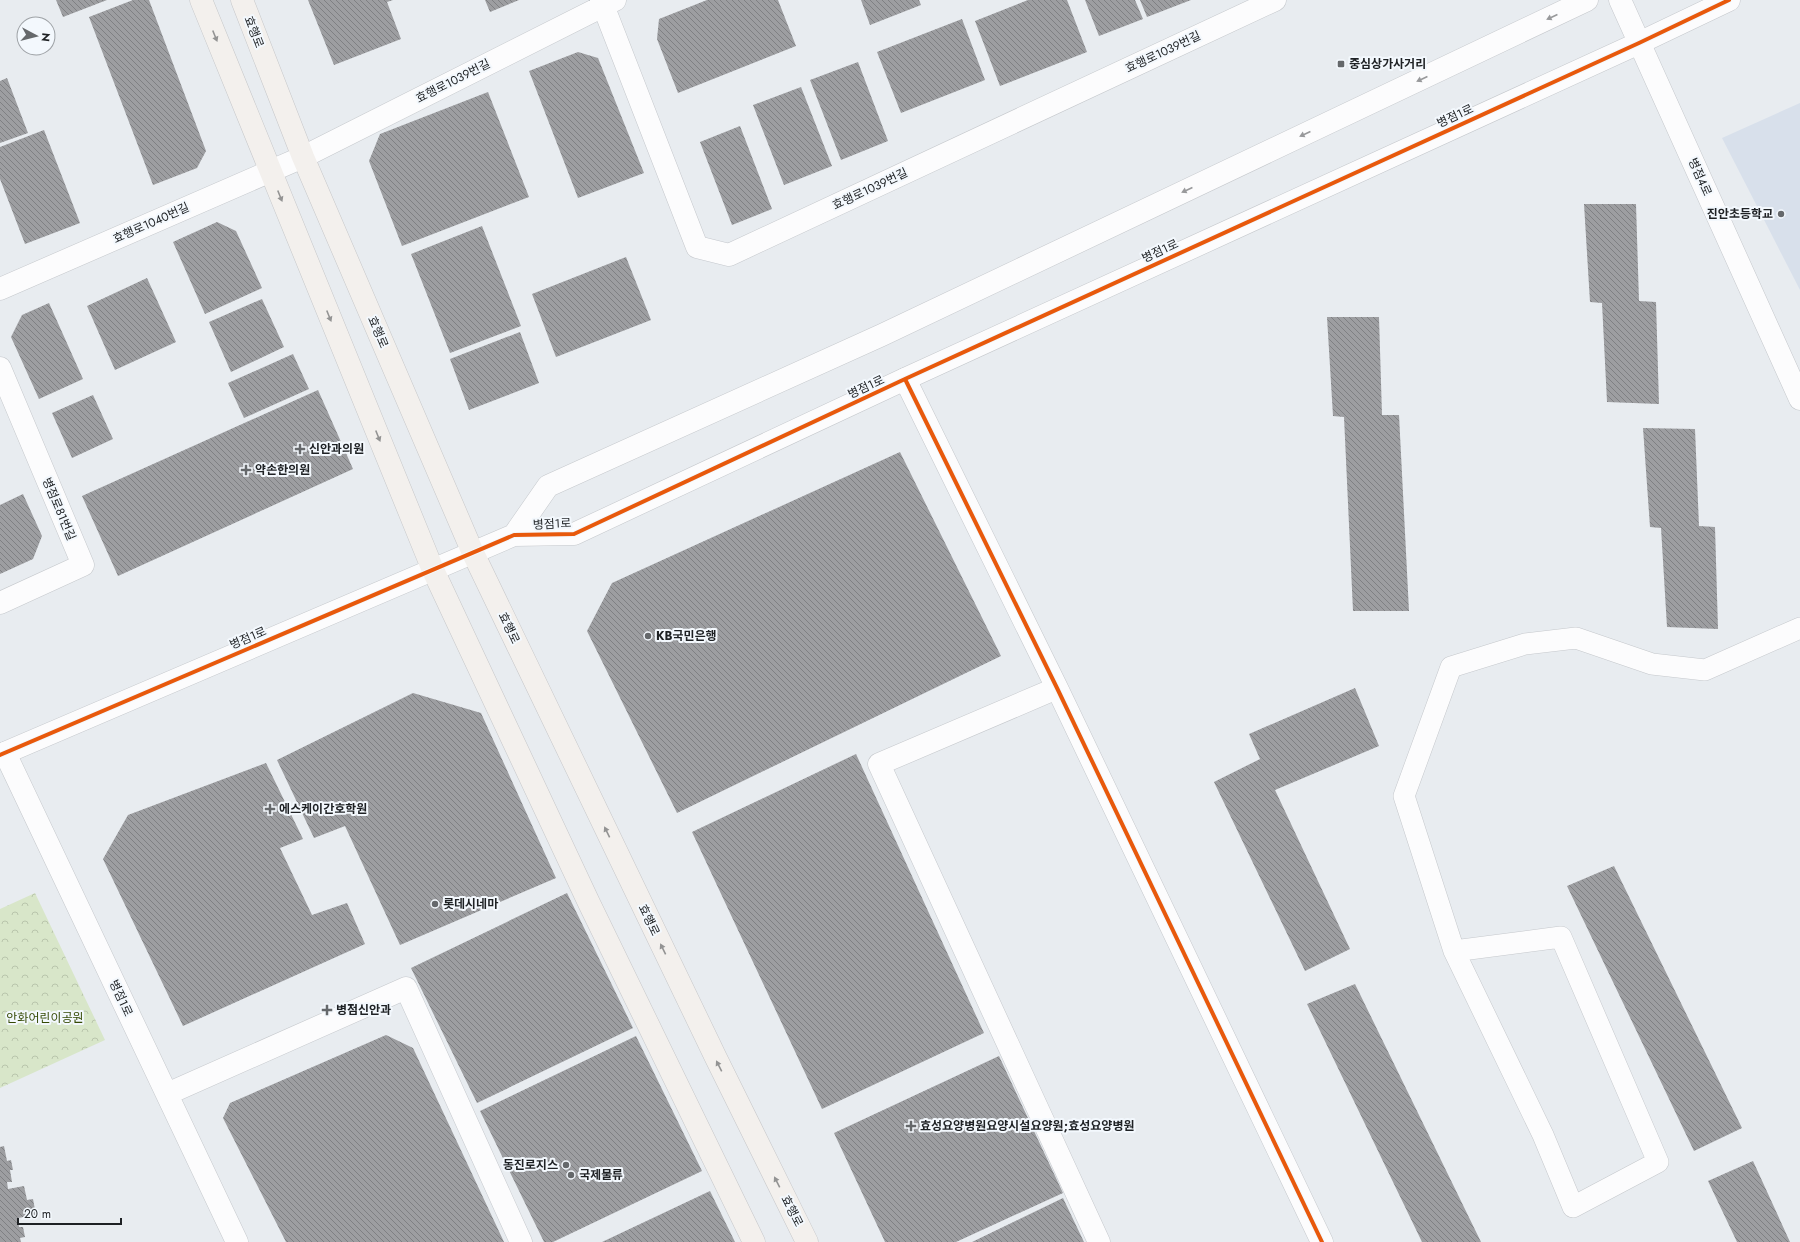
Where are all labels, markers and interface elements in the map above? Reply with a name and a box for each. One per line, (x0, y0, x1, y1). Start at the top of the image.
street label: 효행로 (240, 13, 268, 51)
one-way arrow (1546, 14, 1558, 20)
north arrow (16, 16, 56, 56)
street label: 효행로1039번길 (1122, 27, 1204, 77)
one-way arrow (213, 31, 219, 43)
text: N (37, 32, 54, 43)
street label: 효행로1039번길 (413, 55, 493, 107)
place label: 중심상가사거리 (1349, 55, 1426, 73)
marker: 중심상가사거리 (1336, 59, 1346, 69)
one-way arrow (1416, 76, 1428, 82)
street label: 병점1로 (1434, 100, 1476, 132)
one-way arrow (1299, 131, 1310, 137)
street label: 병점4로 (1684, 155, 1716, 199)
street label: 효행로1039번길 (829, 164, 911, 214)
one-way arrow (1182, 187, 1193, 193)
one-way arrow (277, 190, 283, 202)
street label: 효행로1040번길 (110, 198, 192, 248)
place label: 진안초등학교 (1707, 205, 1773, 223)
marker: 진안초등학교 (1776, 209, 1786, 219)
street label: 병점1로 (1139, 235, 1181, 267)
one-way arrow (326, 310, 332, 321)
street label: 효행로 (363, 313, 393, 351)
street label: 병점1로 (845, 371, 887, 403)
one-way arrow (376, 431, 382, 443)
place label: 신안과의원 (309, 440, 364, 458)
marker: 신안과의원 (294, 443, 306, 455)
place label: 약손한의원 (255, 461, 310, 479)
marker: 약손한의원 (240, 464, 252, 476)
street label: 병점로81번길 (38, 475, 80, 543)
street label: 병점1로 (532, 514, 572, 534)
street label: 효행로 (494, 609, 524, 647)
street label: 병점1로 (227, 622, 269, 654)
place label: KB국민은행 (656, 627, 717, 645)
marker: KB국민은행 (643, 631, 653, 641)
place label: 에스케이간호학원 (279, 800, 367, 818)
marker: 에스케이간호학원 (264, 803, 276, 815)
one-way arrow (603, 826, 610, 837)
place label: 롯데시네마 (443, 895, 498, 913)
marker: 롯데시네마 (430, 899, 440, 909)
street label: 효행로 (634, 901, 664, 939)
one-way arrow (660, 943, 666, 954)
street label: 병점1로 (105, 977, 137, 1019)
place label: 병점신안과 (336, 1001, 391, 1019)
marker: 병점신안과 (321, 1004, 333, 1016)
park label: 안화어린이공원 (6, 1009, 84, 1027)
one-way arrow (716, 1060, 722, 1072)
place label: 효성요양병원요양시설요양원;효성요양병원 (920, 1117, 1134, 1135)
marker: 효성요양병원요양시설요양원;효성요양병원 (905, 1120, 917, 1132)
place label: 동진로지스 (503, 1156, 558, 1174)
marker: 동진로지스 (561, 1160, 571, 1170)
place label: 국제물류 (579, 1166, 623, 1184)
marker: 국제물류 (566, 1170, 576, 1180)
one-way arrow (774, 1176, 781, 1188)
street label: 효행로 (776, 1192, 808, 1230)
scale bar (18, 1200, 121, 1226)
text: 20 m (24, 1205, 51, 1223)

